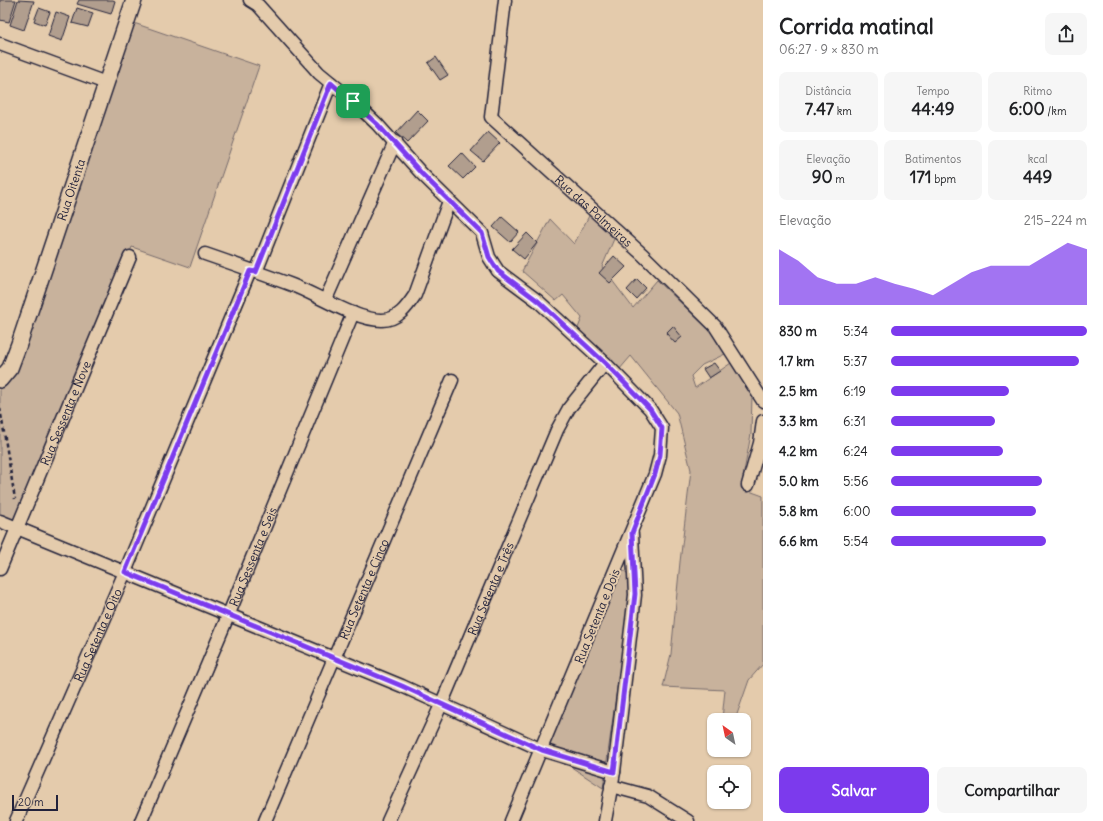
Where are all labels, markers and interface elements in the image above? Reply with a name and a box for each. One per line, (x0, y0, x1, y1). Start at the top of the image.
text: Corrida matinal (779, 12, 934, 40)
button: share (1045, 13, 1087, 55)
text: 06:27 · 9 × 830 m (779, 41, 879, 58)
pin (336, 84, 370, 118)
text: Distância (805, 84, 851, 98)
text: Tempo (916, 84, 950, 98)
text: Ritmo (1023, 84, 1052, 98)
icon: arrive (342, 90, 364, 112)
text: 7.47 (805, 98, 834, 120)
text: 44:49 (911, 98, 955, 120)
text: 6:00 (1009, 98, 1045, 120)
text: km (834, 104, 852, 118)
text: /km (1045, 104, 1067, 118)
text: Elevação (806, 152, 850, 166)
text: Batimentos (905, 152, 961, 166)
text: kcal (1028, 152, 1048, 166)
street label: Rua Oitenta (53, 157, 88, 223)
text: 90 (812, 166, 833, 188)
text: 171 (910, 166, 932, 188)
text: 449 (1023, 166, 1052, 188)
street label: Rua das Palmeiras (552, 171, 636, 250)
text: m (833, 172, 845, 186)
text: bpm (932, 172, 956, 186)
text: Elevação (779, 212, 831, 229)
text: 215–224 m (1024, 212, 1087, 229)
text: 830 m (779, 323, 817, 340)
text: 5:34 (843, 323, 868, 340)
text: 1.7 km (779, 353, 814, 370)
text: 5:37 (843, 353, 867, 370)
street label: Rua Sessenta e Nove (37, 358, 93, 468)
text: 2.5 km (779, 383, 817, 400)
text: 6:19 (843, 383, 866, 400)
text: 3.3 km (779, 413, 818, 430)
text: 6:31 (843, 413, 866, 430)
text: 4.2 km (779, 443, 817, 460)
text: 6:24 (843, 443, 868, 460)
text: 5.0 km (779, 473, 819, 490)
text: 5:56 (843, 473, 868, 490)
text: 5.8 km (779, 503, 818, 520)
text: 6:00 (843, 503, 871, 520)
street label: Rua Sessenta e Seis (225, 505, 280, 608)
text: 6.6 km (779, 533, 818, 550)
text: 5:54 (843, 533, 868, 550)
street label: Rua Setenta e Cinco (335, 536, 391, 642)
street label: Rua Setenta e Três (464, 540, 516, 637)
street label: Rua Setenta e Dois (571, 566, 623, 666)
street label: Rua Setenta e Oito (70, 586, 125, 684)
north arrow (707, 713, 751, 757)
map controls (707, 713, 751, 809)
button: locate (707, 765, 751, 809)
button: Salvar (779, 767, 929, 813)
button: Compartilhar (937, 767, 1087, 813)
scale bar (12, 793, 58, 812)
text: 20 m (18, 795, 44, 809)

